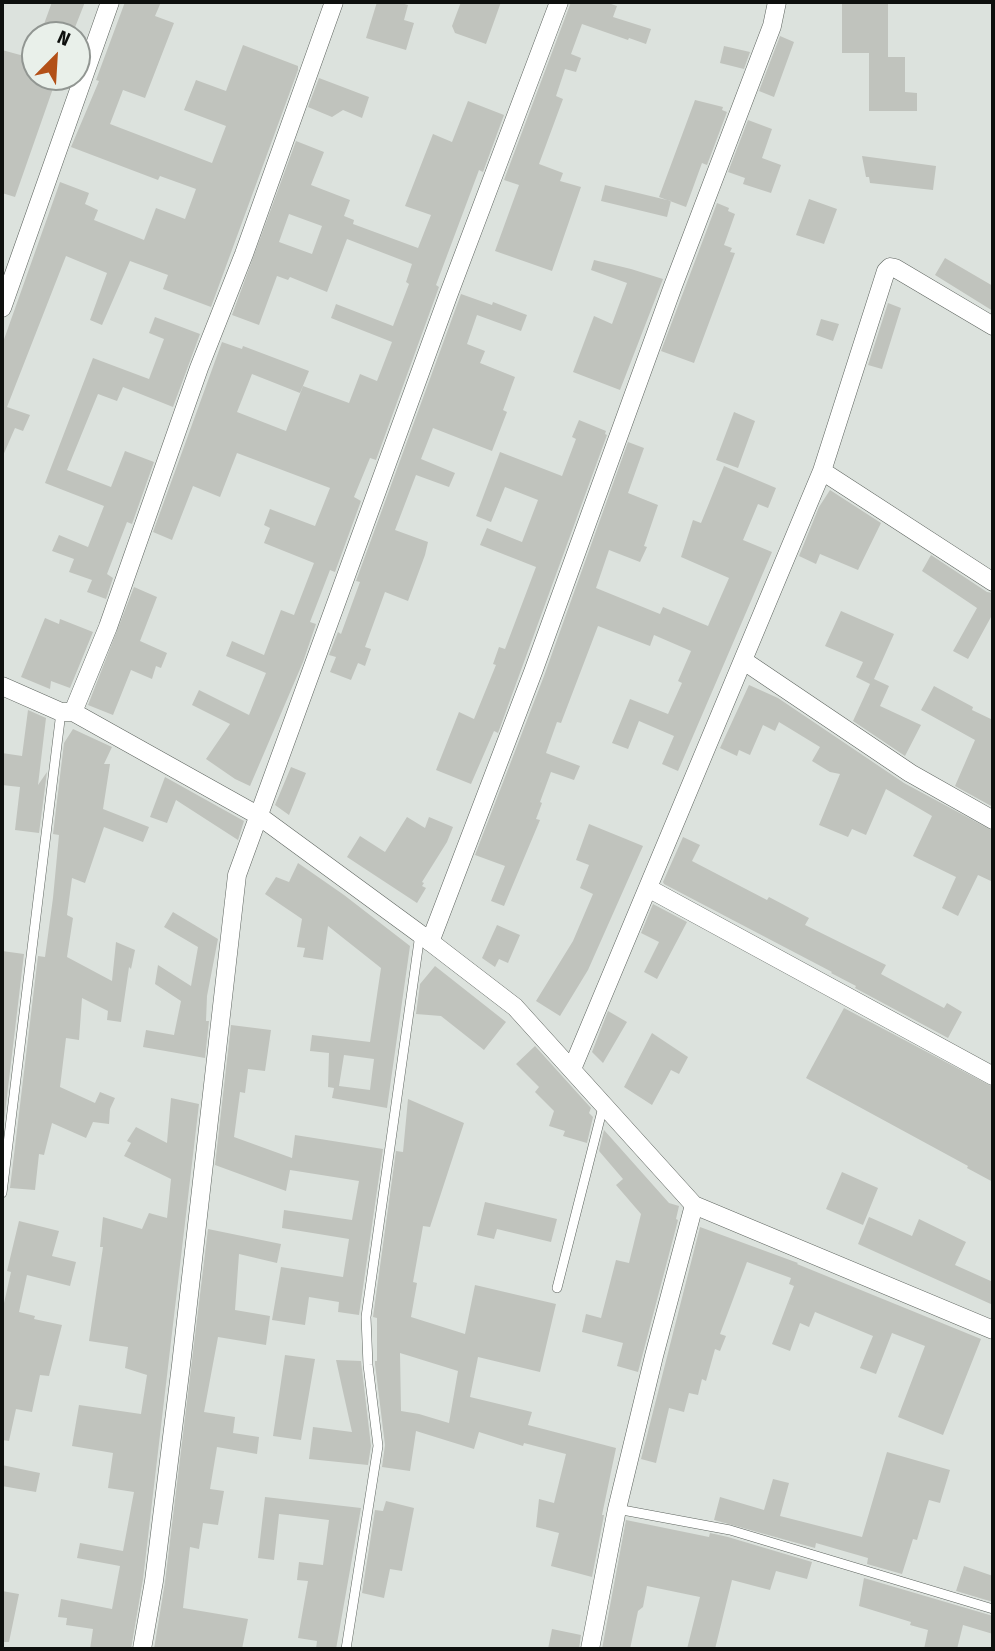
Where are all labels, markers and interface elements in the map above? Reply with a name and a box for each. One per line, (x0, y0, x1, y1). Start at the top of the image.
north arrow (21, 21, 91, 91)
text: N (54, 25, 74, 51)

